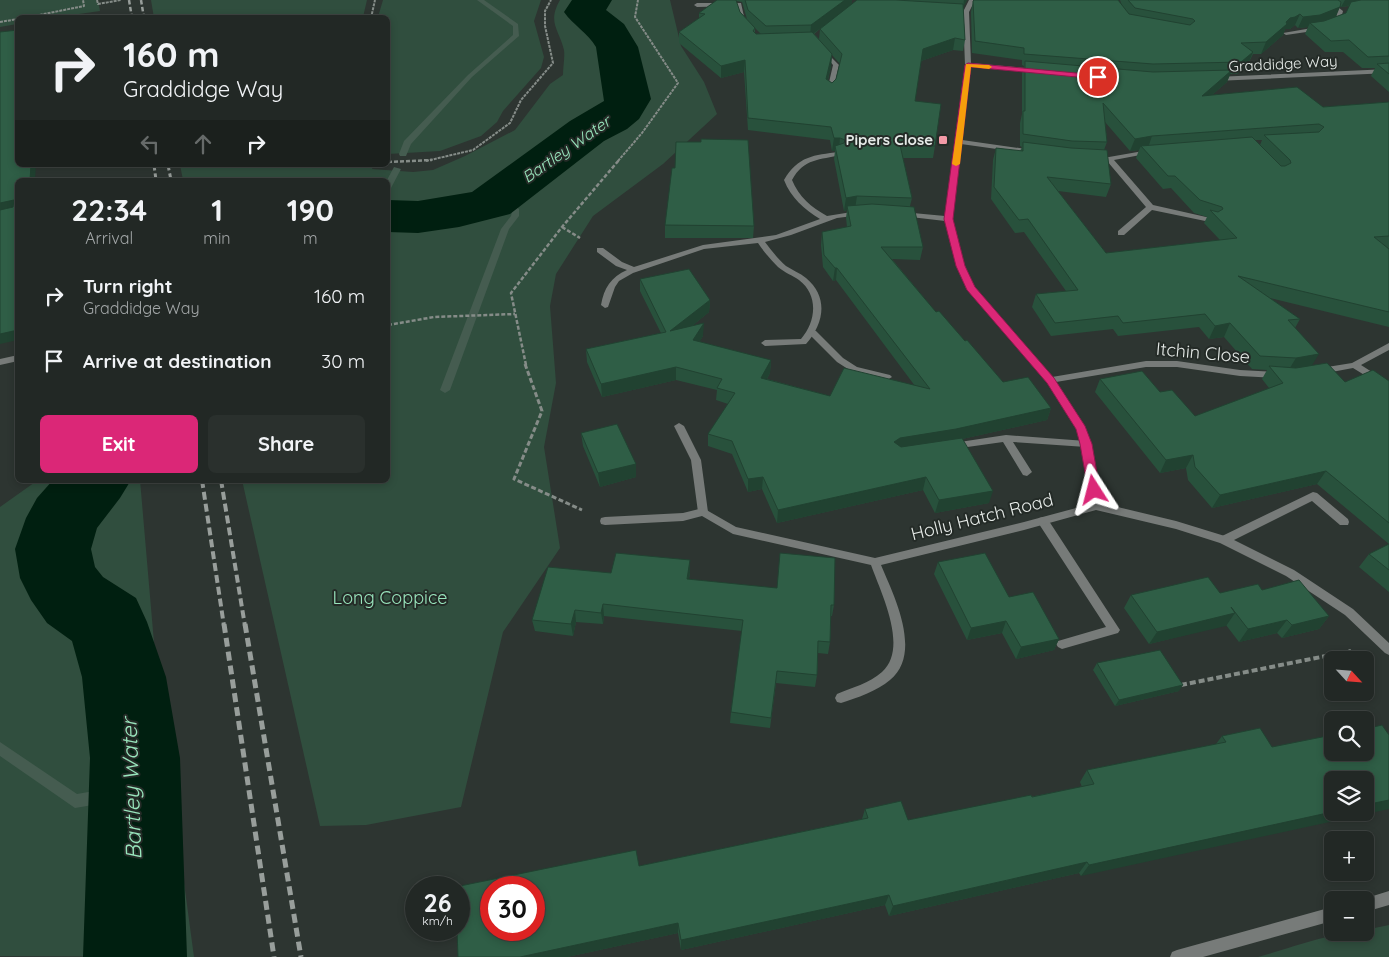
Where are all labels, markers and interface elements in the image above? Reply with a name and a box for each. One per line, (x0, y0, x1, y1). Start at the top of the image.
text: 160 m (123, 32, 220, 76)
icon: right (40, 35, 105, 100)
street label: Graddidge Way (1228, 51, 1338, 76)
pin (1077, 56, 1119, 98)
icon: arrive (1084, 63, 1112, 91)
text: Graddidge Way (123, 75, 283, 103)
water label: Bartley Water (518, 110, 616, 187)
icon: left (136, 130, 164, 158)
icon: ahead (189, 130, 217, 158)
icon: right (242, 130, 270, 158)
place label: Pipers Close (845, 130, 933, 149)
marker: Pipers Close (937, 134, 949, 146)
text: 22:34 (71, 191, 147, 229)
text: 1 (211, 191, 223, 229)
text: 190 (287, 191, 334, 229)
text: Arrival (85, 228, 133, 248)
text: min (203, 228, 231, 248)
text: m (303, 228, 318, 248)
text: Turn right (83, 274, 172, 298)
icon: right (40, 282, 68, 310)
text: 160 m (314, 284, 365, 308)
text: Graddidge Way (83, 298, 199, 318)
street label: Itchin Close (1155, 337, 1251, 368)
icon: arrive (40, 347, 68, 375)
text: Arrive at destination (83, 349, 272, 373)
text: 30 m (321, 349, 365, 373)
button: Exit (40, 415, 198, 473)
button: Share (208, 415, 365, 473)
position arrow (1067, 463, 1119, 515)
street label: Holly Hatch Road (908, 488, 1055, 545)
park label: Long Coppice (333, 586, 447, 609)
north arrow (1324, 651, 1374, 701)
map controls (1324, 651, 1374, 941)
button: search (1324, 711, 1374, 761)
water label: Bartley Water (114, 715, 147, 860)
button: layers (1324, 771, 1374, 821)
button: + (1324, 831, 1374, 881)
speed limit sign: 30 (480, 876, 545, 941)
text: 26 (423, 887, 452, 918)
button: − (1324, 891, 1374, 941)
text: km/h (422, 913, 453, 928)

